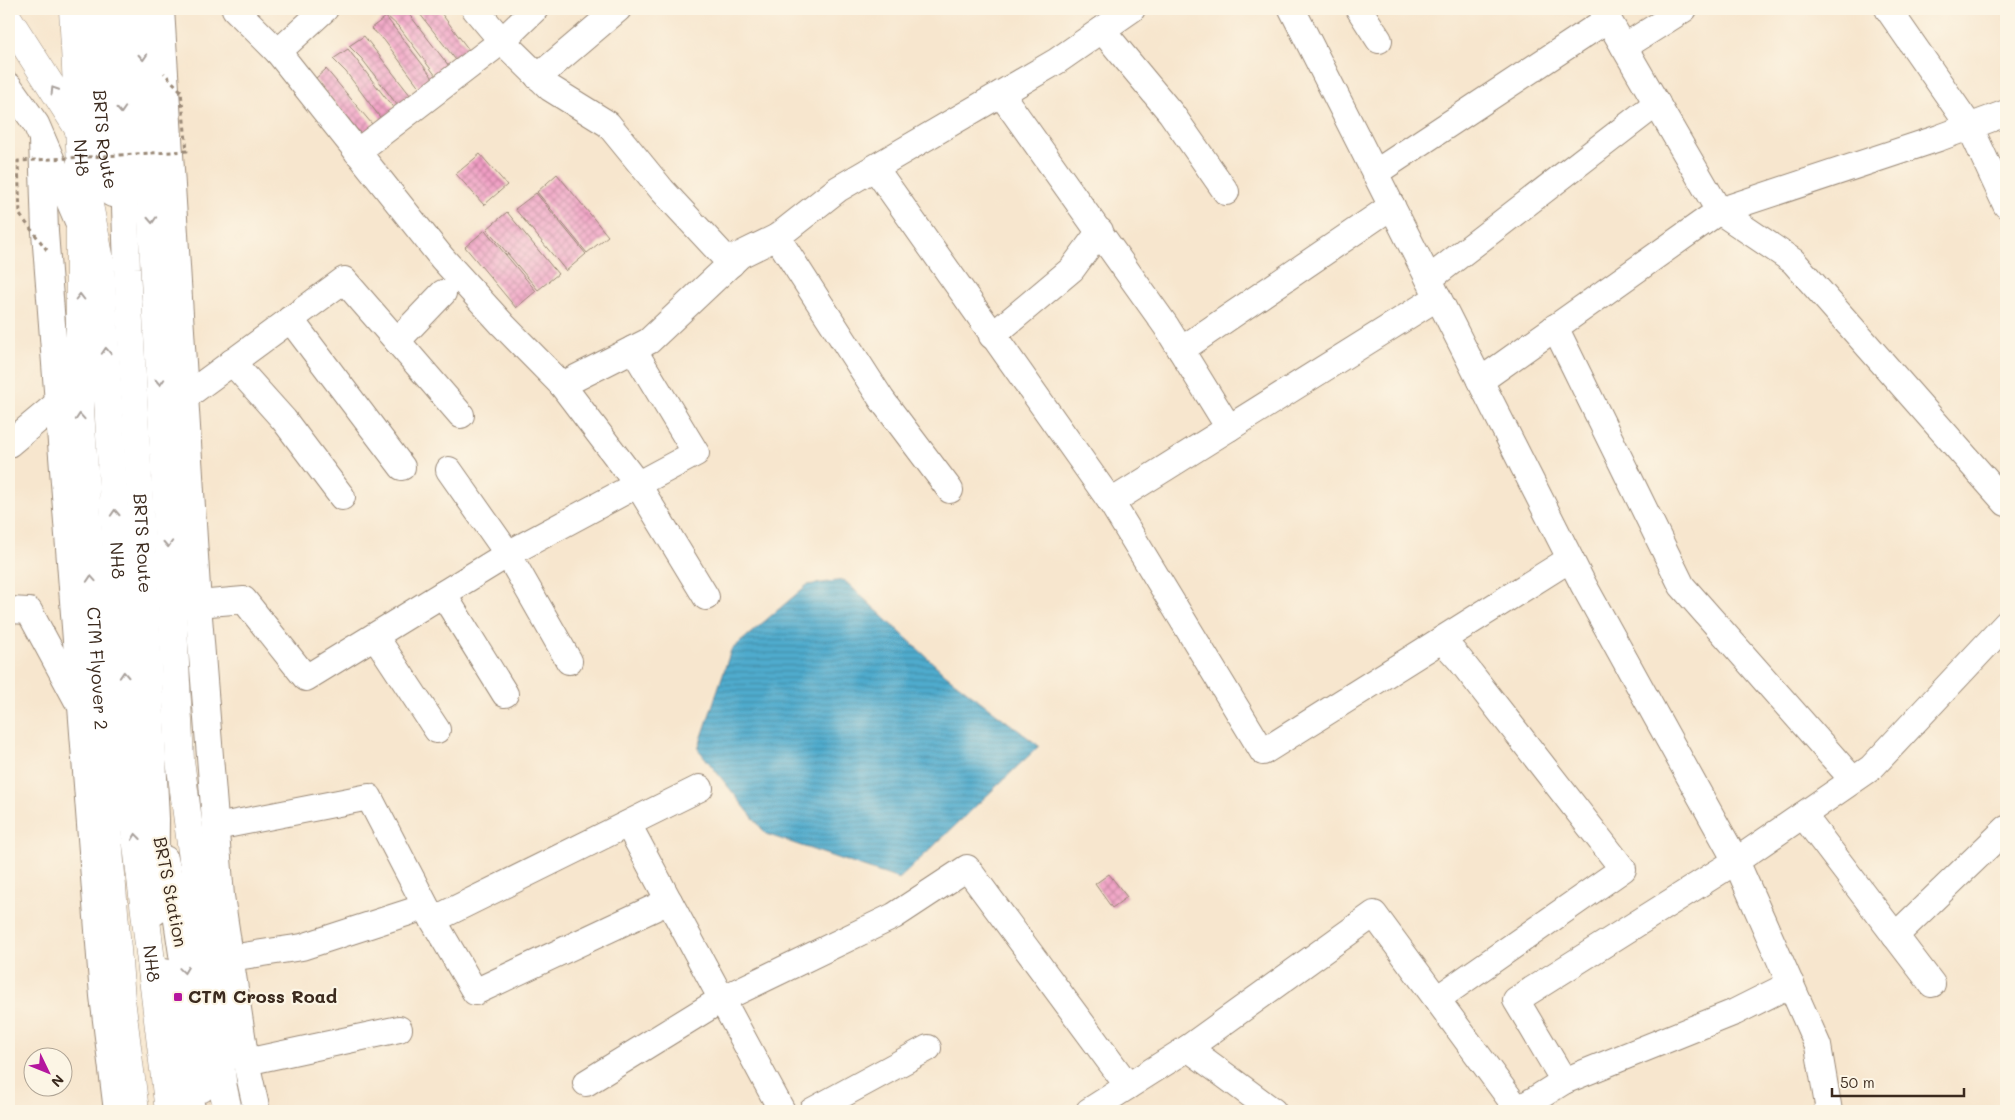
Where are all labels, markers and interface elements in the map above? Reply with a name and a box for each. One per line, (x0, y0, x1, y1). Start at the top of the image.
one-way arrow (138, 54, 149, 62)
one-way arrow (50, 87, 60, 96)
street label: BRTS Route (88, 89, 124, 191)
one-way arrow (116, 106, 127, 114)
street label: NH8 (69, 139, 96, 178)
one-way arrow (146, 216, 157, 224)
one-way arrow (75, 293, 85, 300)
one-way arrow (100, 346, 111, 354)
one-way arrow (155, 378, 165, 386)
one-way arrow (75, 413, 86, 421)
street label: BRTS Route (129, 493, 158, 594)
one-way arrow (109, 509, 120, 517)
street label: NH8 (105, 541, 131, 580)
one-way arrow (163, 541, 174, 549)
one-way arrow (85, 575, 96, 583)
street label: CTM Flyover 2 (82, 606, 114, 731)
one-way arrow (118, 671, 129, 679)
one-way arrow (131, 833, 142, 841)
street label: BRTS Station (149, 835, 193, 949)
street label: NH8 (138, 944, 166, 984)
one-way arrow (179, 966, 189, 974)
place label: CTM Cross Road (188, 984, 337, 1008)
marker: CTM Cross Road (172, 991, 184, 1003)
north arrow (22, 1048, 72, 1098)
scale bar (1832, 1065, 1965, 1097)
text: N (47, 1071, 68, 1092)
text: 50 m (1840, 1072, 1875, 1092)

